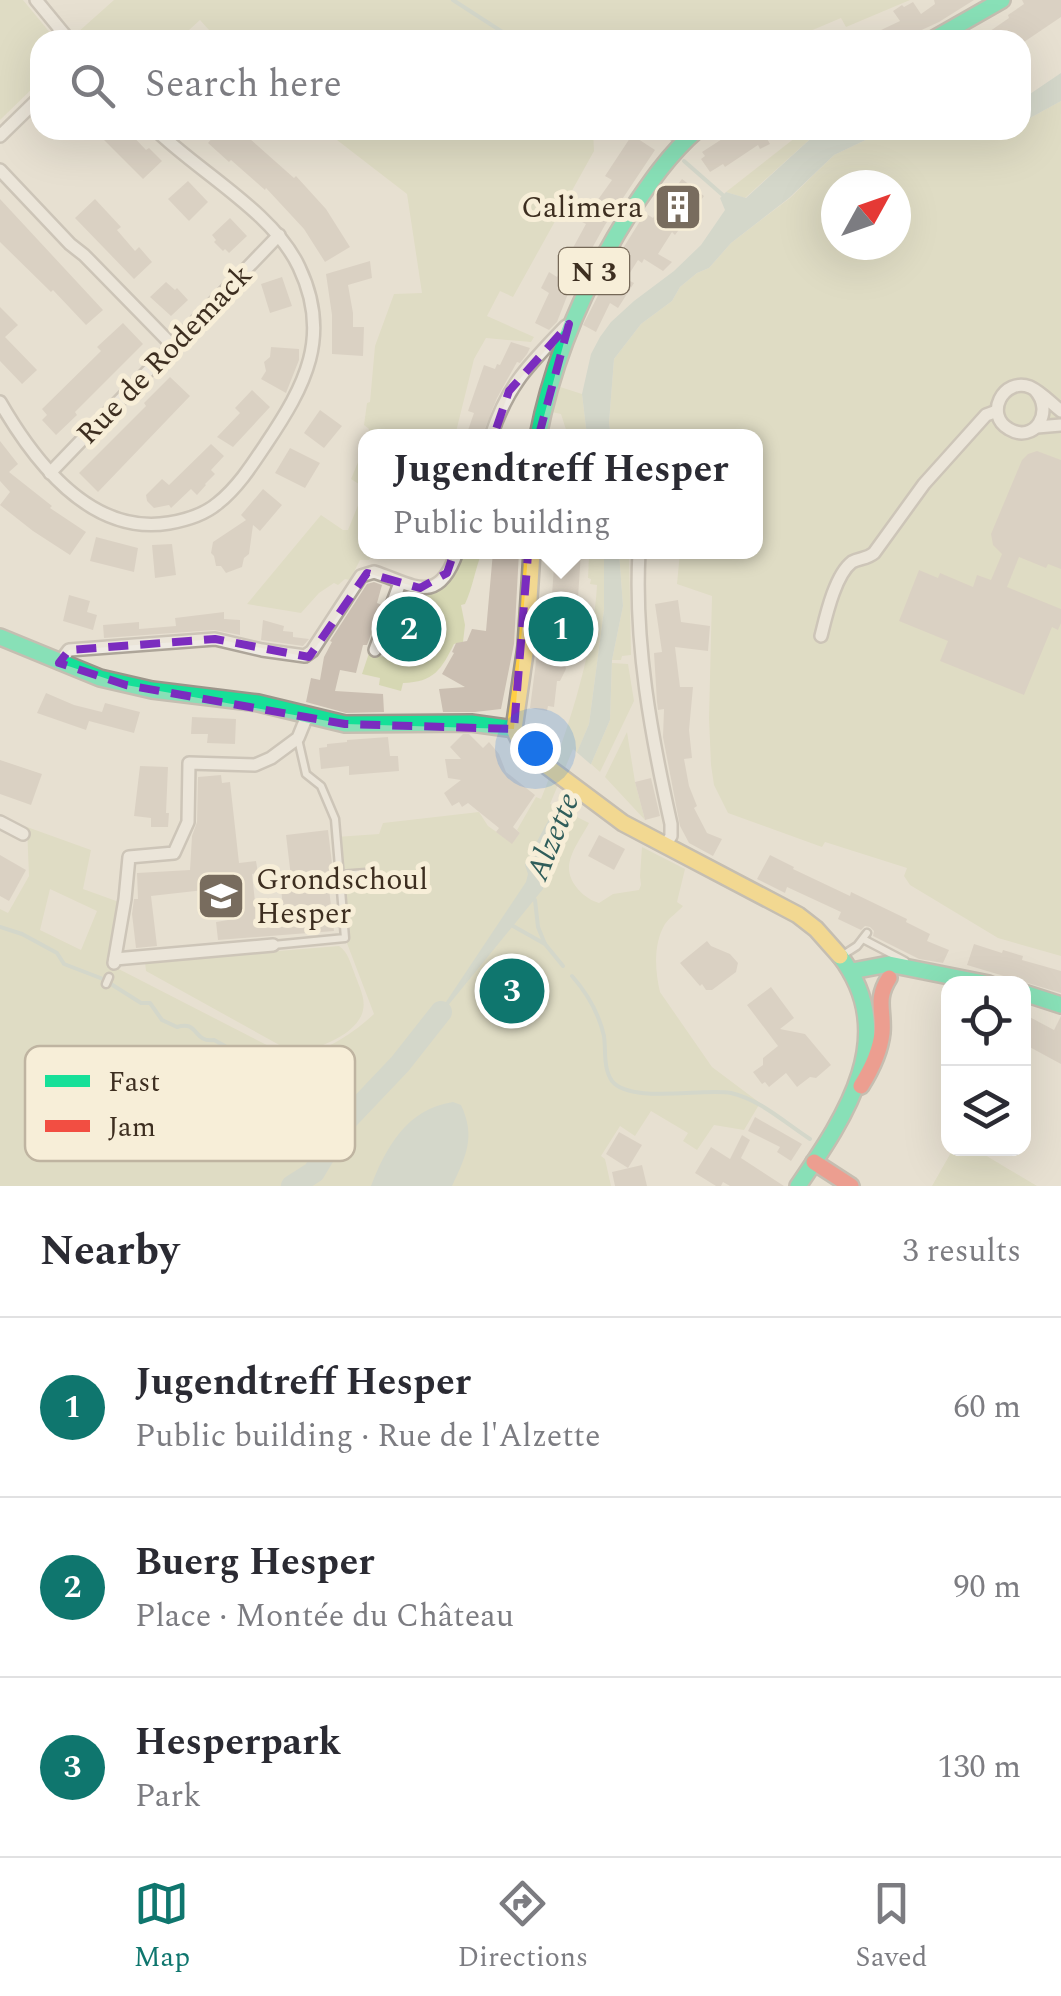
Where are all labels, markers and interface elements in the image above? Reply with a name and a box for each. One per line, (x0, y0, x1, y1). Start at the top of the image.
search box (30, 30, 1031, 140)
text: Search here (145, 56, 342, 114)
icon: search (65, 58, 120, 113)
north arrow (821, 170, 911, 260)
building icon: Calimera (652, 181, 704, 233)
place label: Calimera (521, 185, 643, 231)
road number: N 3 (559, 248, 629, 294)
street label: Rue de Rodemack (66, 254, 263, 456)
popup (358, 429, 763, 559)
text: Jugendtreff Hesper (393, 441, 728, 499)
text: Public building (393, 499, 611, 548)
pin: 2 (376, 592, 442, 666)
pin: 1 (528, 592, 594, 666)
your location (510, 723, 561, 774)
water label: Alzette (513, 785, 593, 889)
place label: Grondschoul Hesper (256, 857, 428, 937)
school or university icon: Grondschoul Hesper (195, 870, 247, 922)
pin: 3 (480, 954, 544, 1028)
map controls (941, 976, 1031, 1156)
button: locate (941, 976, 1031, 1066)
legend (25, 1046, 355, 1161)
text: Fast (108, 1061, 160, 1104)
button: layers (941, 1066, 1031, 1156)
text: Jam (108, 1106, 156, 1149)
text: Nearby (40, 1220, 179, 1283)
text: 3 results (902, 1227, 1021, 1276)
text: Jugendtreff Hesper (135, 1354, 471, 1412)
text: 1 (64, 1383, 81, 1432)
text: 60 m (953, 1383, 1021, 1432)
text: Public building · Rue de l'Alzette (135, 1412, 600, 1461)
text: Buerg Hesper (135, 1534, 374, 1592)
text: 2 (64, 1563, 81, 1612)
text: 90 m (953, 1563, 1021, 1612)
text: Place · Montée du Château (135, 1592, 514, 1641)
text: Hesperpark (135, 1714, 341, 1772)
text: 3 (64, 1743, 81, 1792)
text: 130 m (937, 1743, 1021, 1792)
text: Park (135, 1772, 201, 1821)
tab: Map (134, 1876, 190, 1979)
tab: Directions (457, 1876, 588, 1979)
tab: Saved (856, 1876, 927, 1979)

